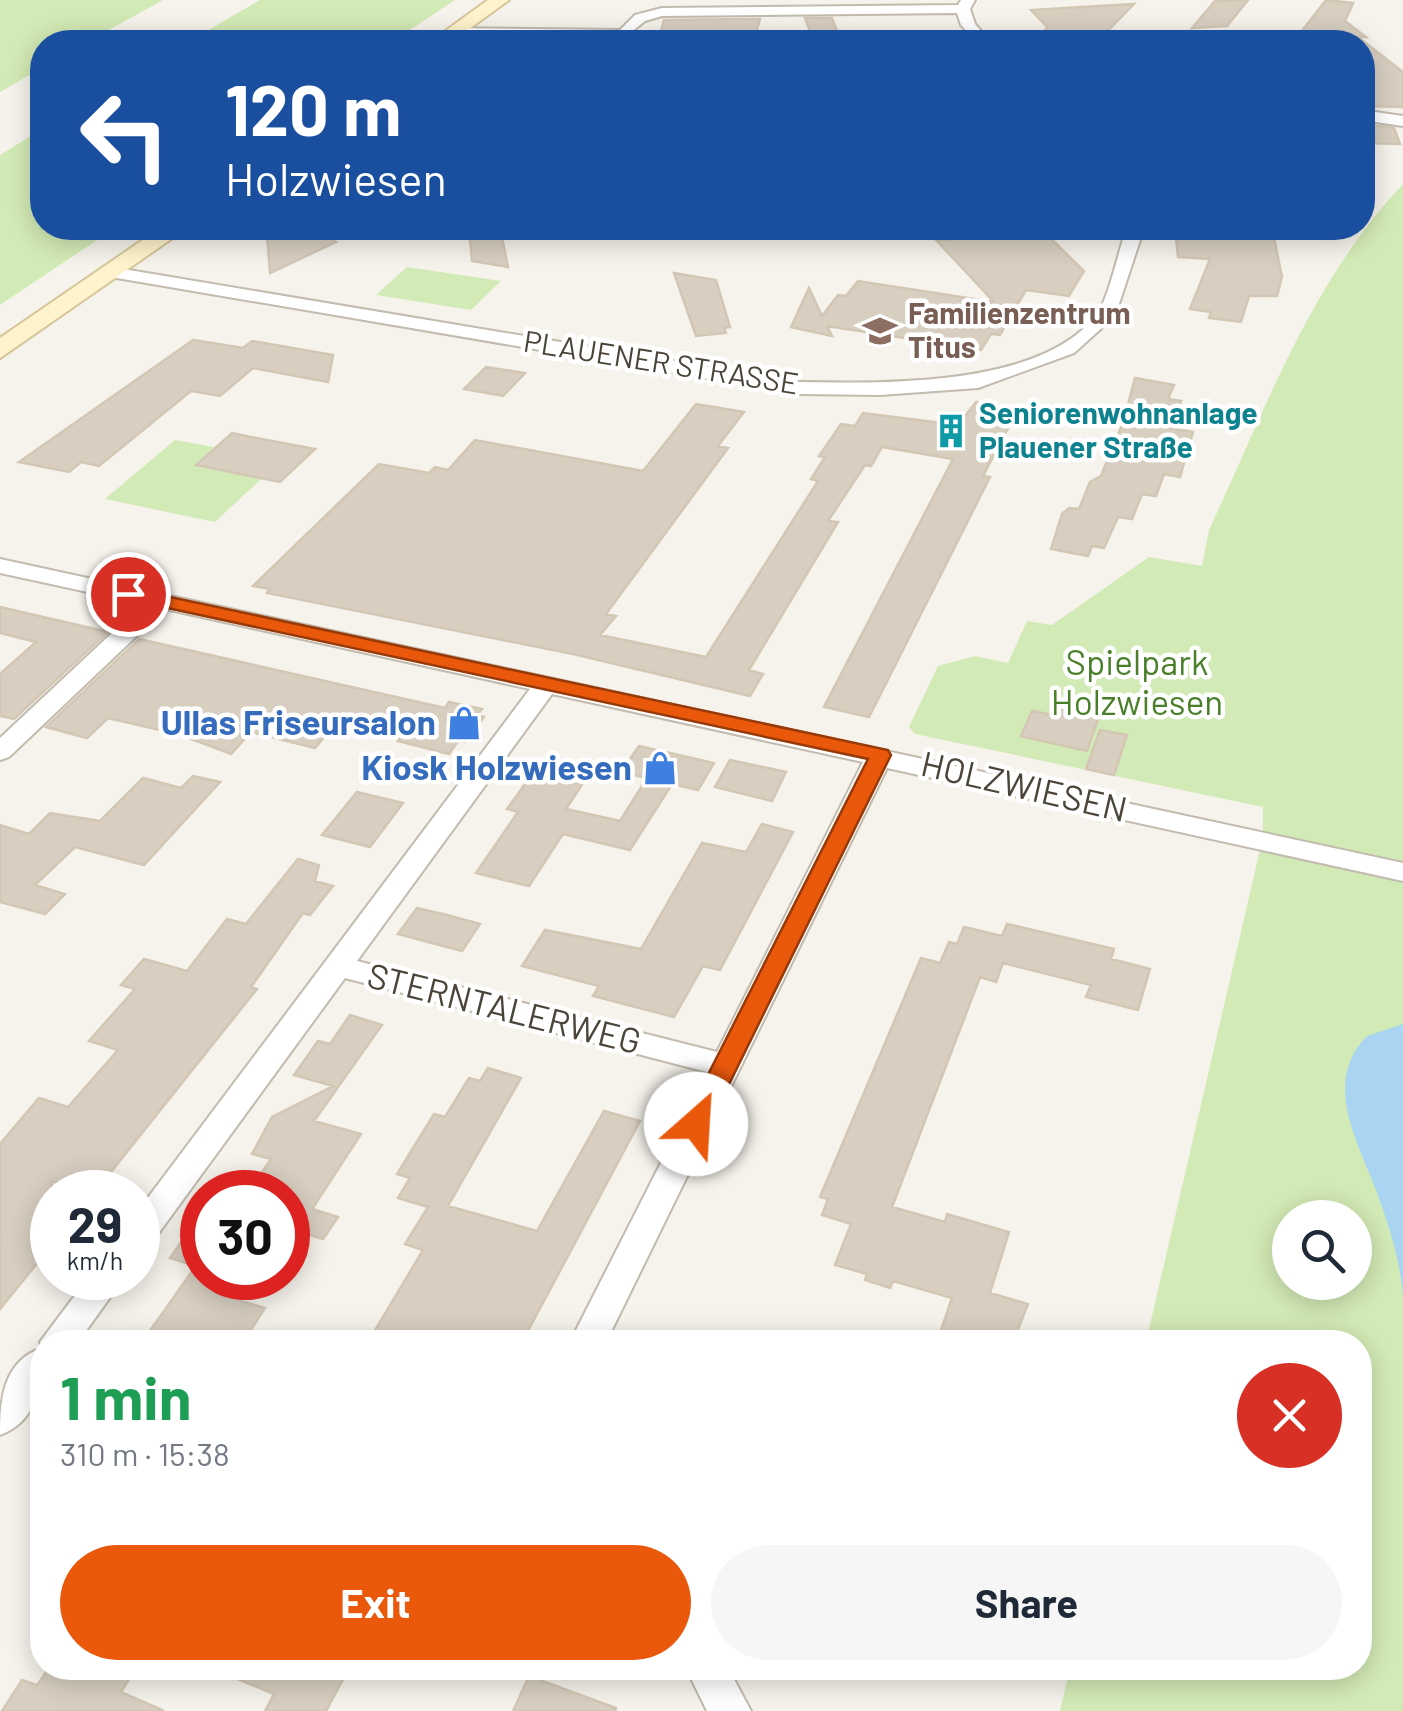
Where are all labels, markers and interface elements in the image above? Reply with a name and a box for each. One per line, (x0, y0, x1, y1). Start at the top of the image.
text: 120 m (225, 66, 401, 150)
icon: left (60, 70, 190, 200)
text: Holzwiesen (225, 151, 447, 205)
place label: Familienzentrum Titus (908, 294, 1131, 364)
school or university icon: Familienzentrum Titus (861, 312, 899, 350)
street label: PLAUENER STRASSE (521, 322, 801, 401)
place label: Seniorenwohnanlage Plauener Straße (979, 394, 1258, 464)
building icon: Seniorenwohnanlage Plauener Straße (932, 412, 970, 450)
pin (86, 552, 171, 637)
icon: arrive (101, 567, 156, 622)
park label: Spielpark Holzwiesen (1051, 640, 1223, 722)
place label: Ullas Friseursalon (161, 700, 436, 742)
shop icon: Ullas Friseursalon (445, 704, 483, 742)
street label: HOLZWIESEN (917, 741, 1131, 829)
place label: Kiosk Holzwiesen (361, 745, 632, 787)
shop icon: Kiosk Holzwiesen (641, 749, 679, 787)
street label: STERNTALERWEG (364, 953, 645, 1061)
position arrow (644, 1072, 748, 1176)
speed limit sign: 30 (180, 1170, 310, 1300)
text: 29 (68, 1193, 122, 1253)
map controls (1272, 1200, 1372, 1300)
button: search (1272, 1200, 1372, 1300)
text: km/h (67, 1245, 123, 1275)
text: 1 min (60, 1360, 191, 1432)
button: close (1237, 1363, 1342, 1468)
text: 310 m · 15:38 (60, 1434, 230, 1472)
button: Exit (60, 1545, 691, 1660)
button: Share (711, 1545, 1342, 1660)

